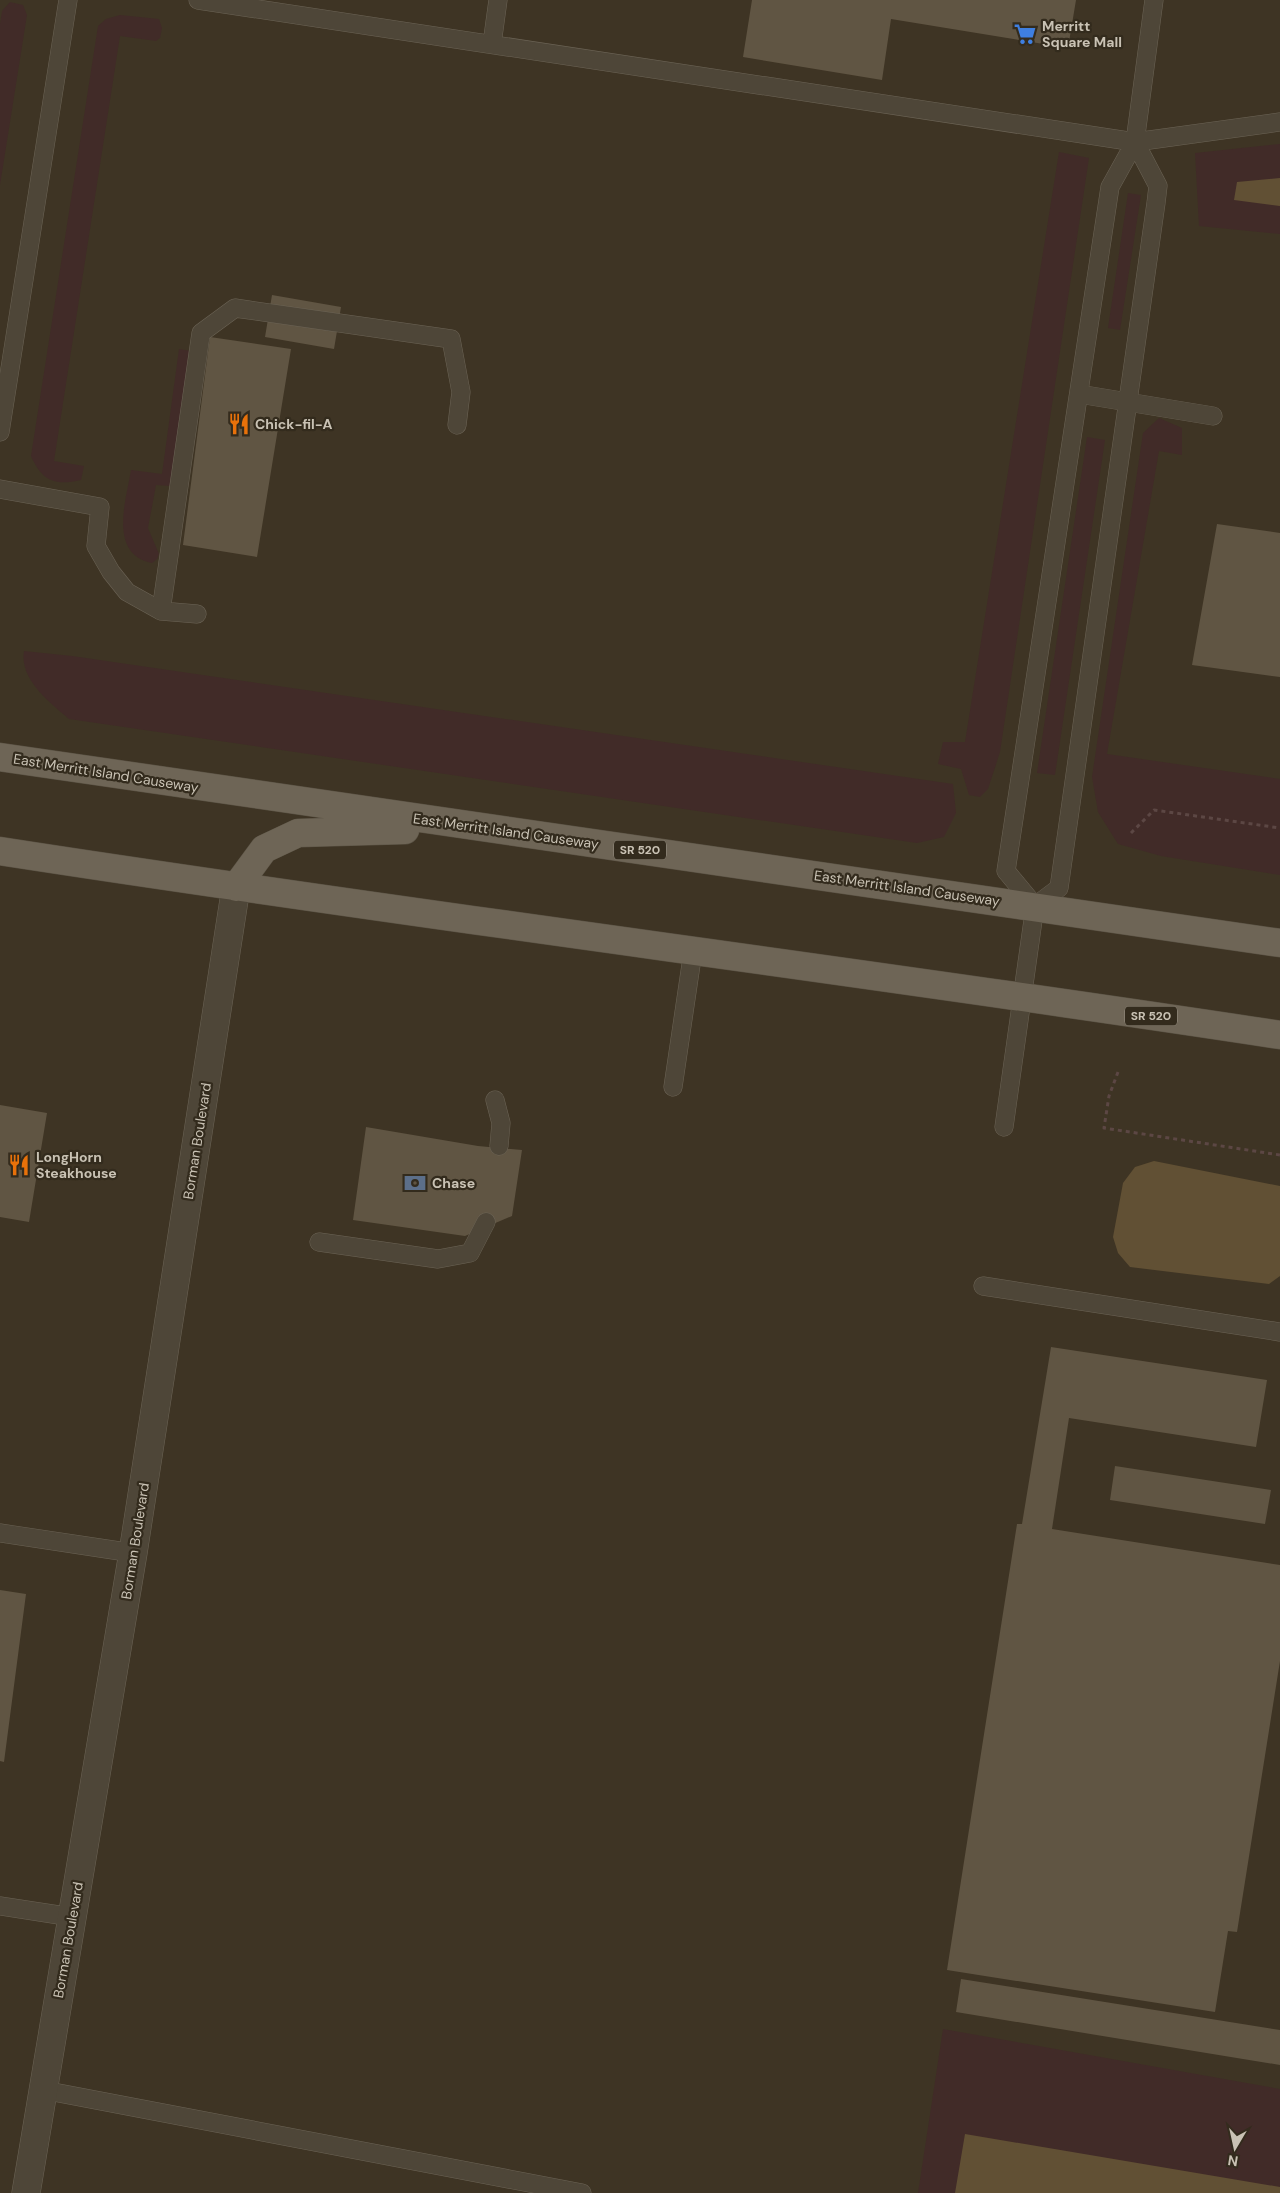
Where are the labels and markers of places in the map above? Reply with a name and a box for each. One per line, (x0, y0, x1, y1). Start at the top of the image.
place label: Merritt Square Mall (1042, 17, 1122, 51)
supermarket icon: Merritt Square Mall (1012, 21, 1038, 47)
restaurant icon: Chick-fil-A (226, 411, 252, 437)
place label: Chick-fil-A (255, 415, 332, 433)
place label: LongHorn Steakhouse (36, 1148, 117, 1182)
restaurant icon: LongHorn Steakhouse (6, 1152, 32, 1178)
bank icon: Chase (402, 1170, 428, 1196)
place label: Chase (432, 1174, 475, 1192)

